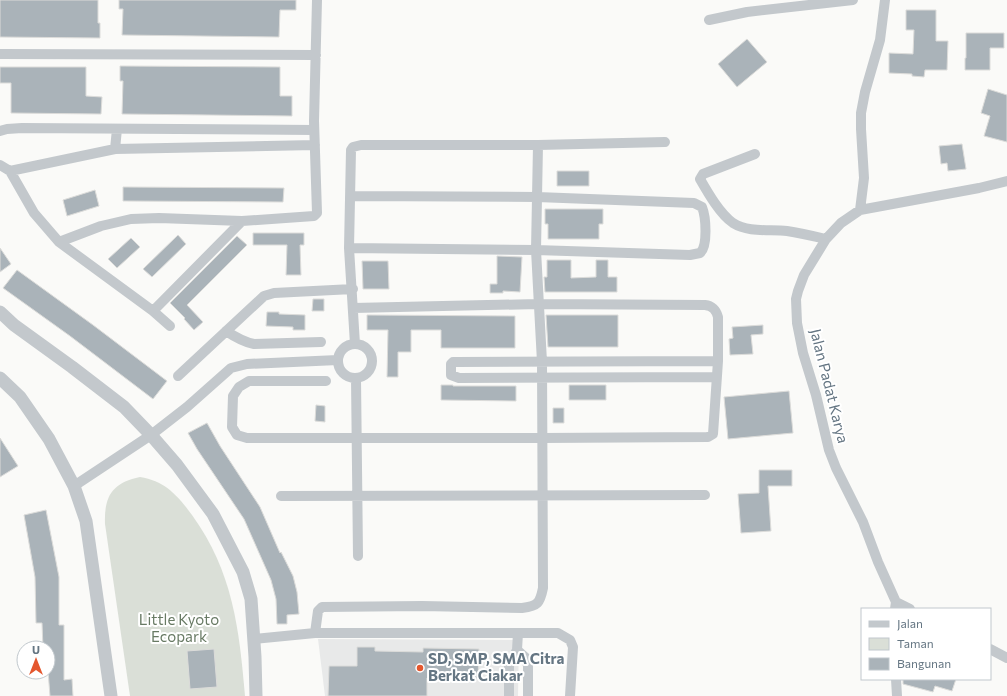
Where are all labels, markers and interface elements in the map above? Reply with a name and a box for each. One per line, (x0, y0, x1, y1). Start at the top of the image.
street label: Jalan Padat Karya (807, 327, 853, 445)
legend (861, 608, 991, 680)
park label: Little Kyoto Ecopark (139, 610, 219, 645)
text: Jalan (897, 616, 923, 631)
text: Taman (897, 636, 934, 650)
north arrow (16, 640, 56, 680)
text: U (32, 643, 40, 656)
place label: SD, SMP, SMA Citra Berkat Ciakar (428, 649, 565, 684)
text: Bangunan (897, 656, 951, 670)
marker: SD, SMP, SMA Citra Berkat Ciakar (415, 663, 425, 673)

